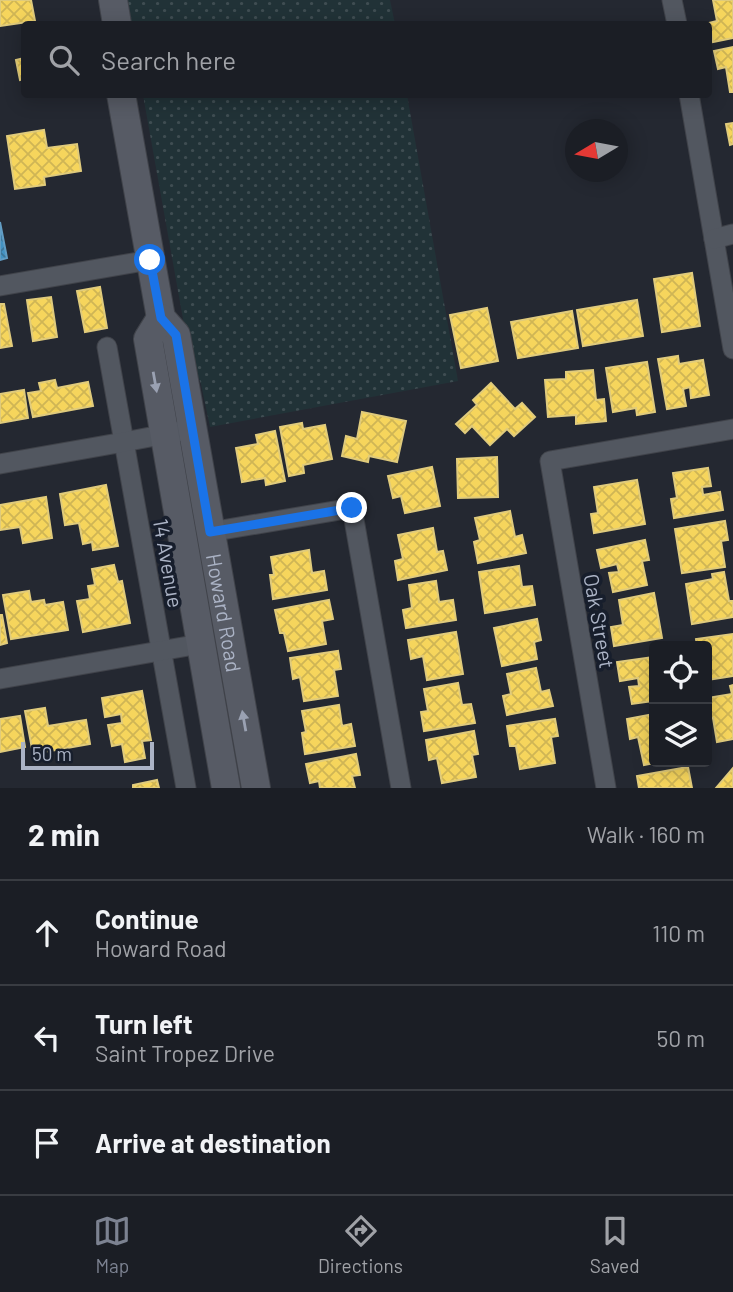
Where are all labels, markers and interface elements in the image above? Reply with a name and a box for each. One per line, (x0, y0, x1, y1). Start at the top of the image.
search box (21, 21, 712, 98)
icon: search (45, 41, 83, 79)
text: Search here (101, 44, 236, 75)
north arrow (565, 119, 628, 182)
route start (134, 244, 165, 275)
one-way arrow (150, 371, 161, 393)
route end (336, 492, 367, 523)
street label: 14 Avenue (149, 517, 189, 609)
street label: Howard Road (202, 551, 248, 674)
street label: Oak Street (579, 572, 621, 670)
map controls (649, 641, 712, 767)
button: locate (649, 641, 712, 704)
button: layers (649, 704, 712, 767)
one-way arrow (238, 710, 249, 732)
scale bar (21, 739, 154, 771)
text: 50 m (32, 742, 72, 765)
text: 2 min (28, 816, 100, 852)
text: Walk · 160 m (587, 820, 705, 848)
text: Continue (95, 903, 199, 934)
icon: ahead (28, 914, 66, 952)
text: 110 m (652, 919, 705, 947)
text: Howard Road (95, 934, 226, 962)
text: Turn left (95, 1008, 193, 1039)
icon: left (28, 1019, 66, 1057)
text: 50 m (657, 1024, 705, 1052)
text: Saint Tropez Drive (95, 1039, 275, 1067)
icon: arrive (28, 1124, 66, 1162)
text: Arrive at destination (95, 1127, 331, 1158)
tab: Map (93, 1212, 131, 1277)
tab: Directions (318, 1212, 403, 1277)
tab: Saved (590, 1212, 640, 1277)

